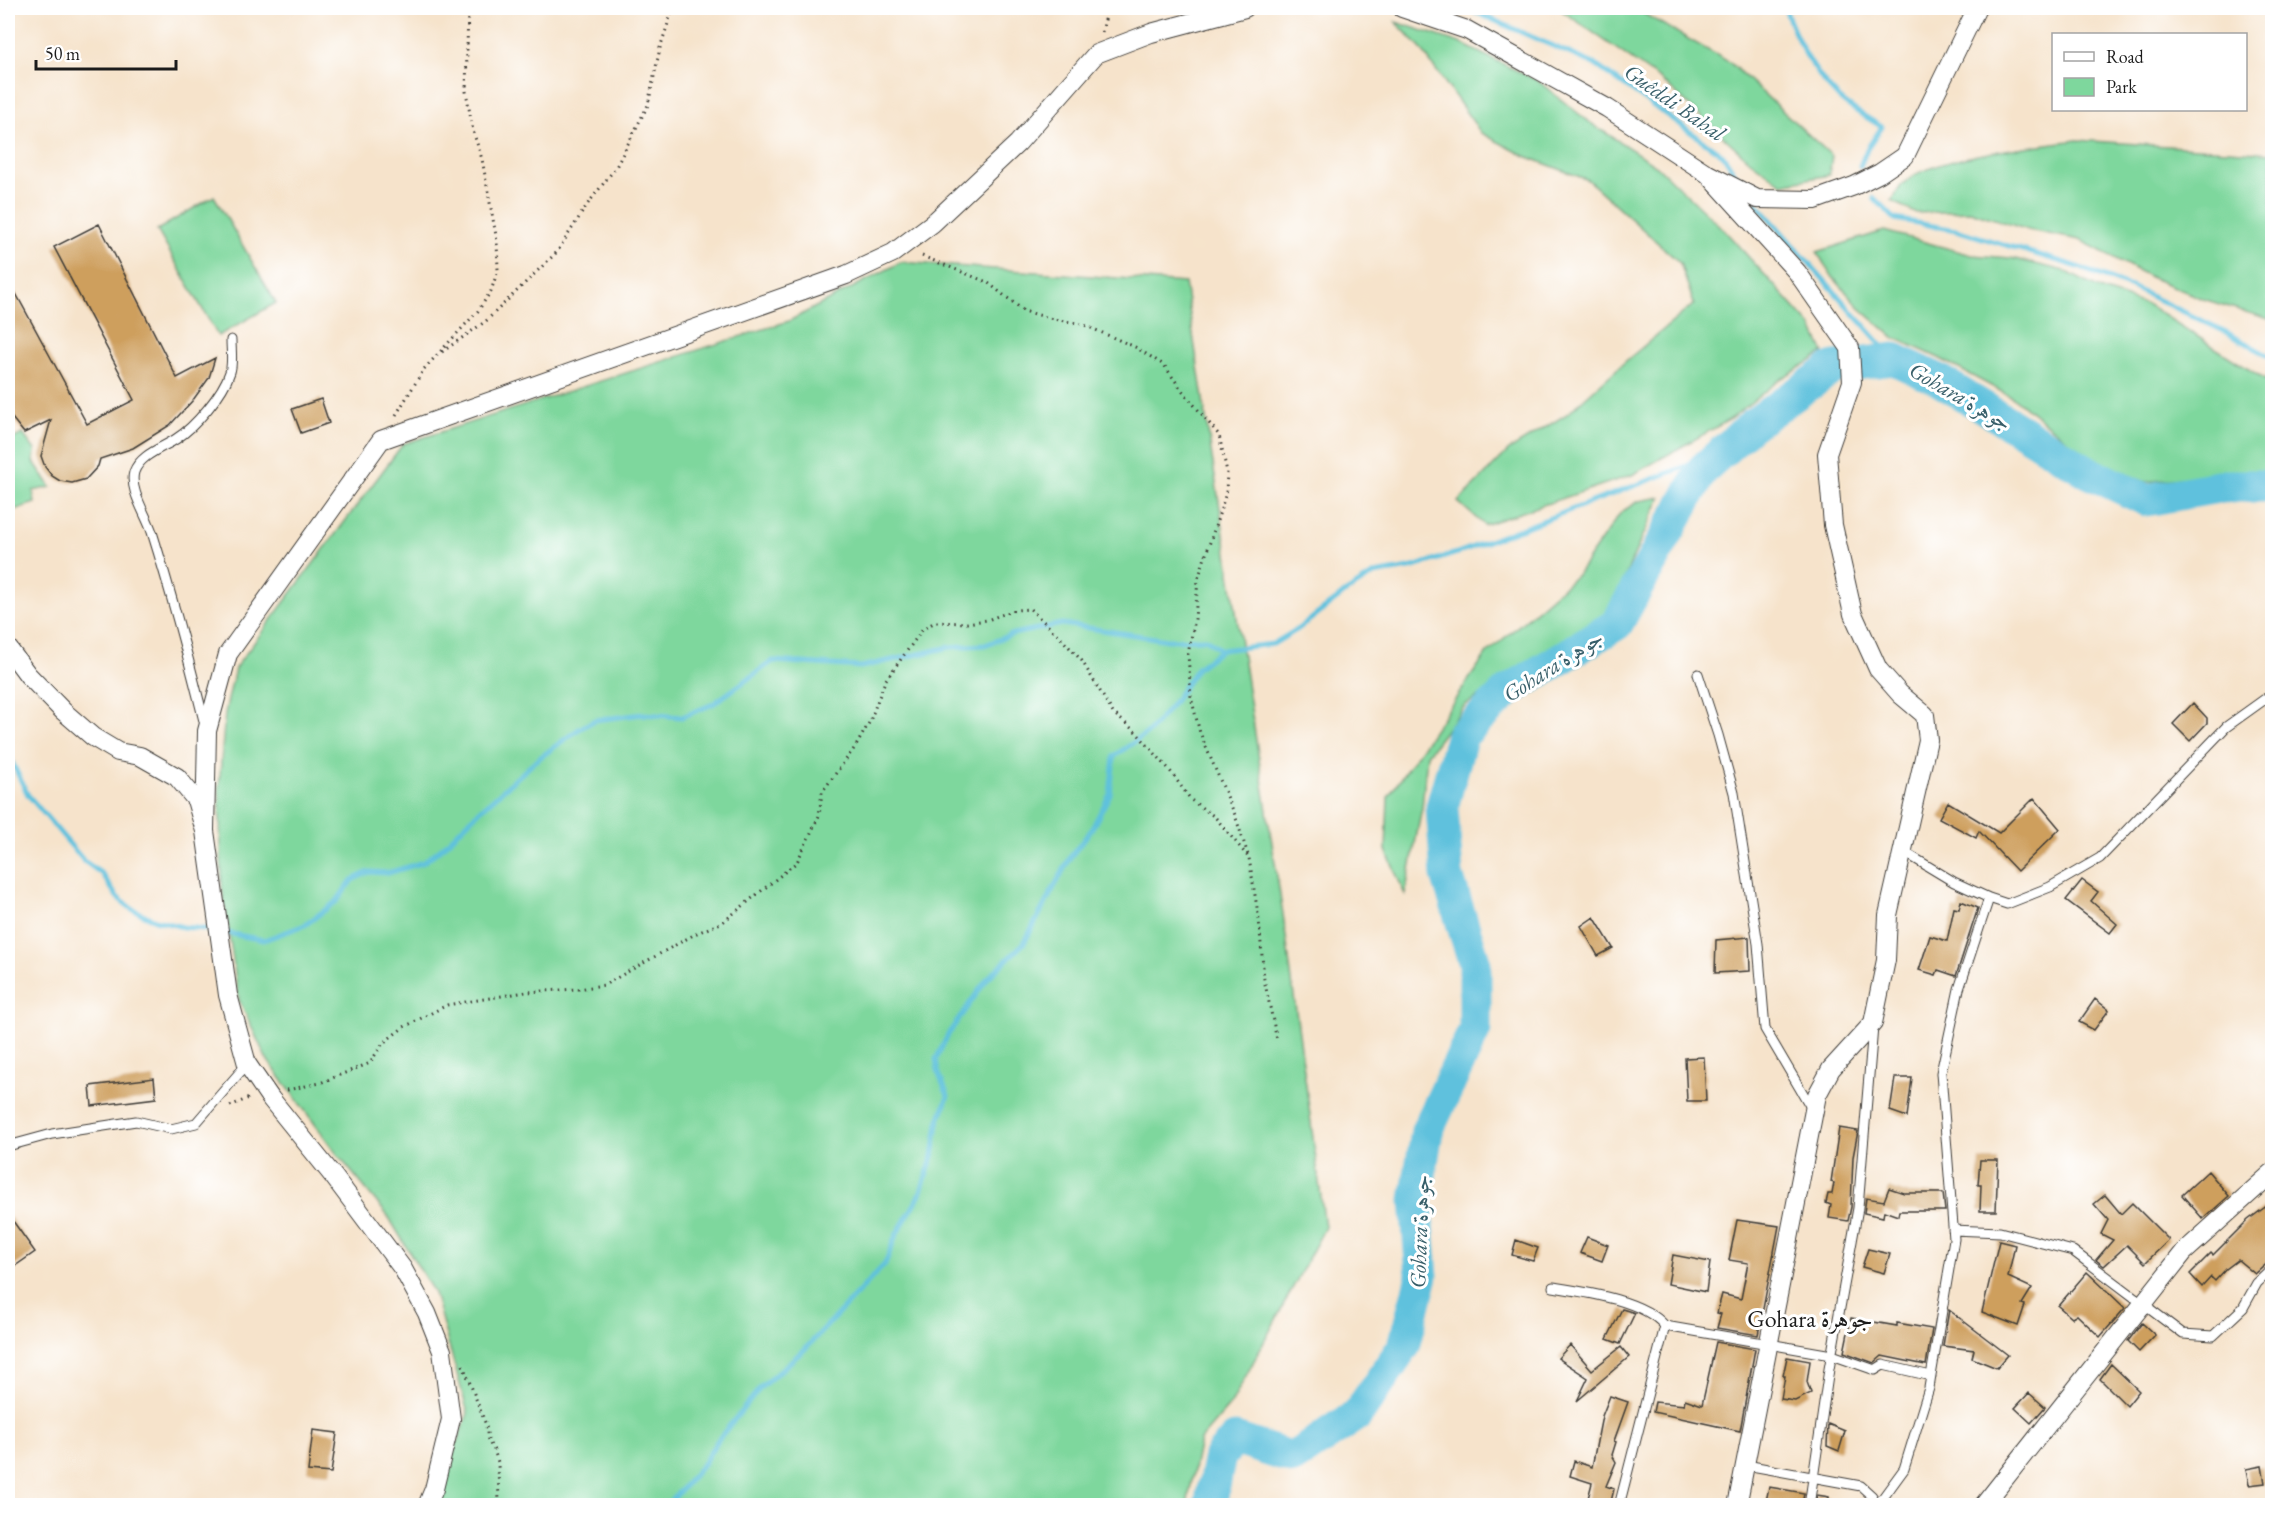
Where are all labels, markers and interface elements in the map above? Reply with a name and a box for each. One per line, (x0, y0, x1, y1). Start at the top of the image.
scale bar (36, 33, 176, 71)
legend (2052, 33, 2247, 111)
text: 50 m (45, 42, 80, 65)
text: Road (2106, 45, 2145, 68)
water label: Guêddi Bahal (1618, 57, 1732, 148)
text: Park (2106, 75, 2137, 98)
water label: Gohara جوهرة (1904, 355, 2018, 438)
water label: Gohara جوهرة (1497, 622, 1609, 709)
water label: Gohara جوهرة (1403, 1173, 1436, 1289)
district label: Gohara جوهرة (1747, 1303, 1873, 1334)

